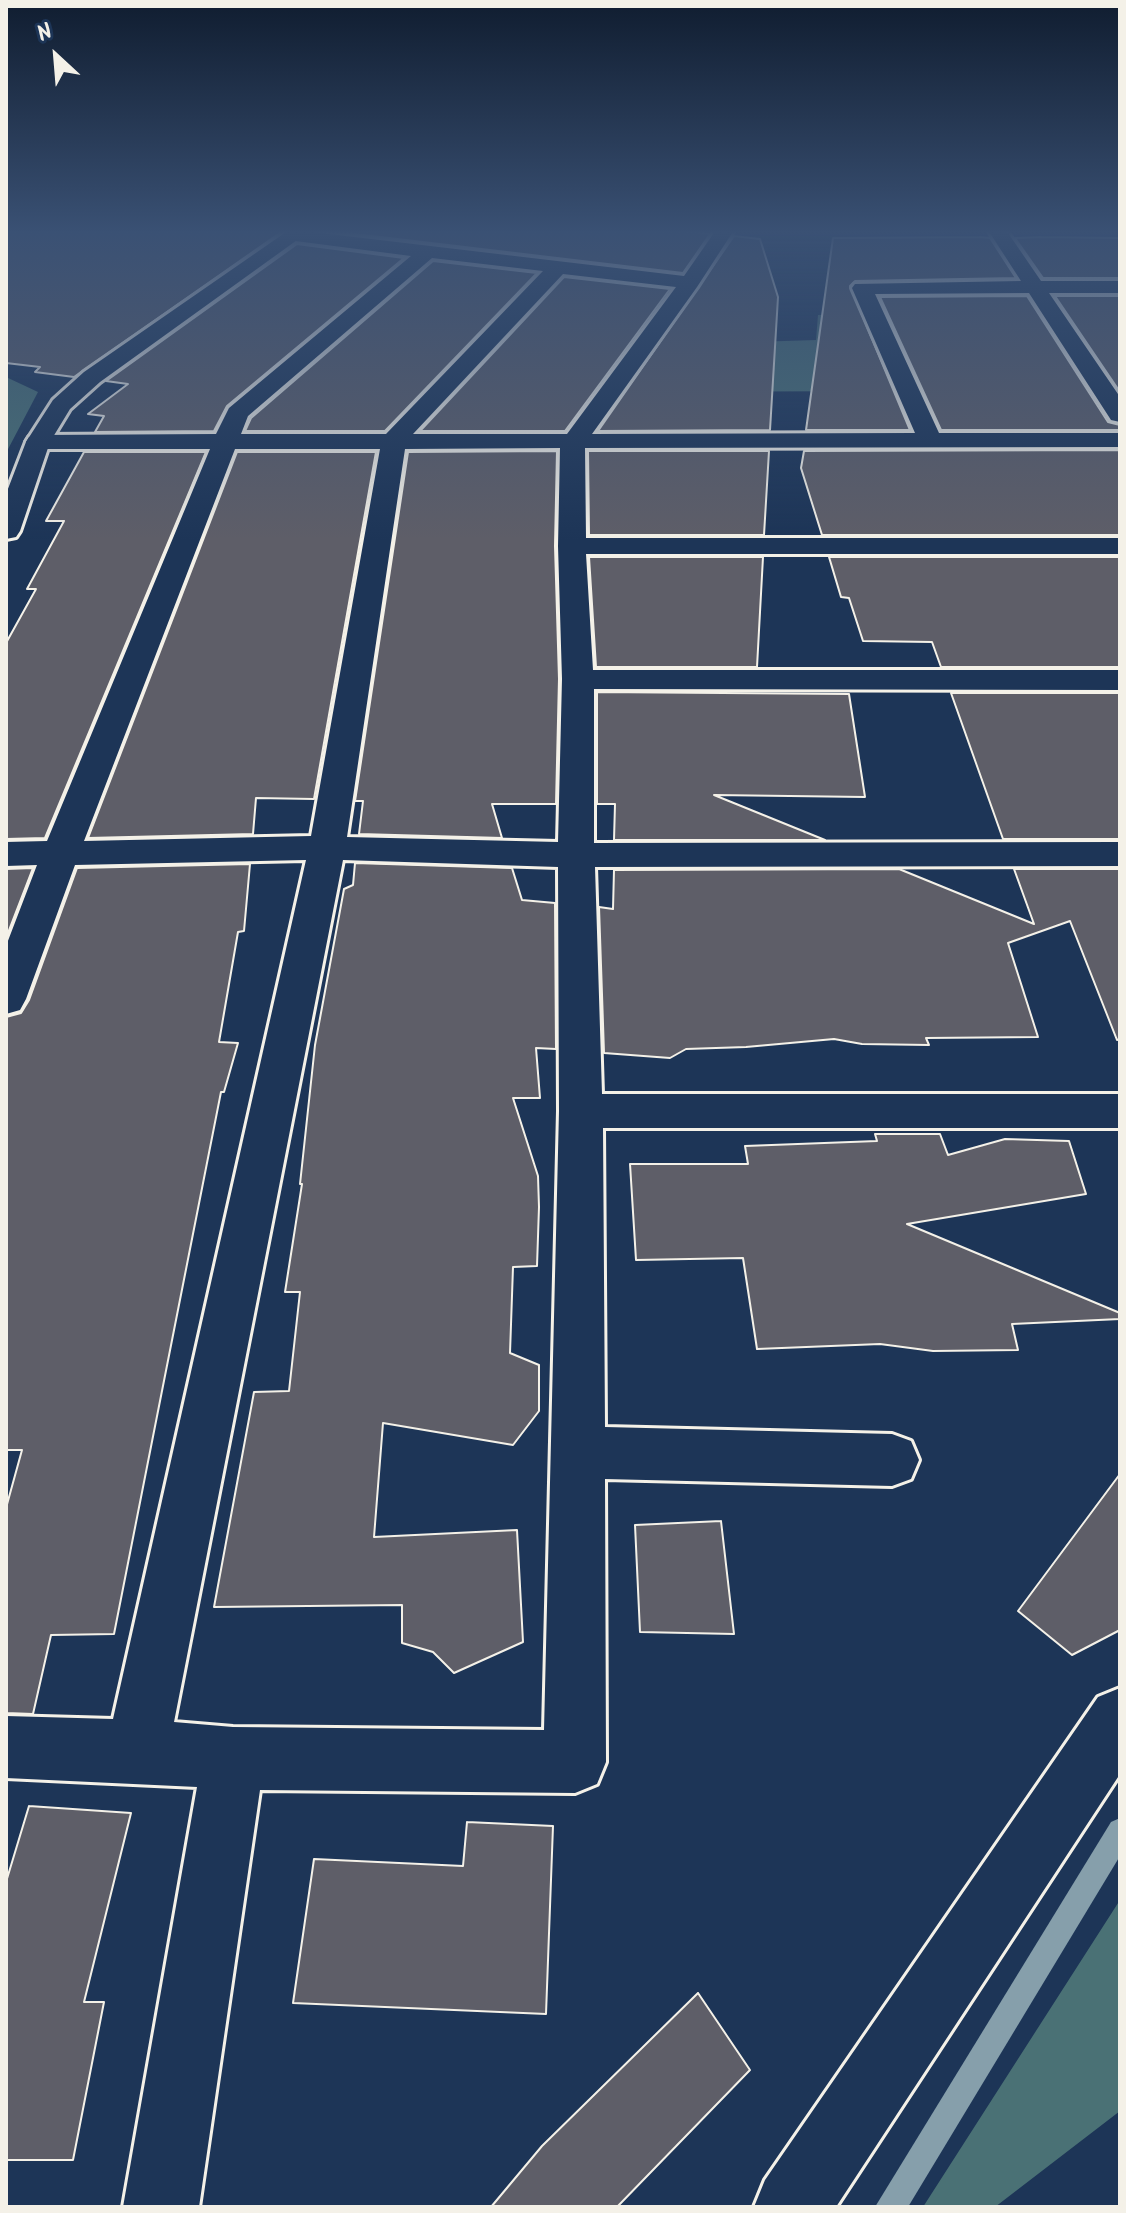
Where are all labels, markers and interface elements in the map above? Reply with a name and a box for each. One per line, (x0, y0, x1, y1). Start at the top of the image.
text: N (31, 15, 59, 53)
north arrow (16, 16, 96, 96)

